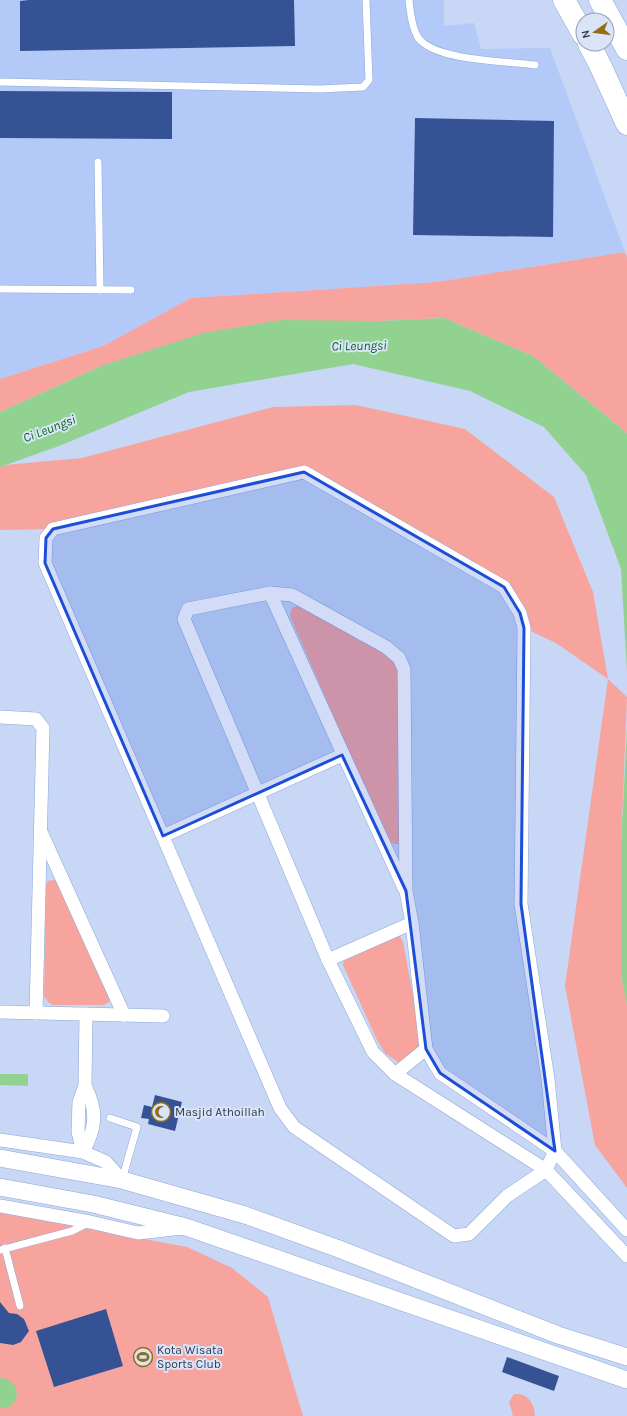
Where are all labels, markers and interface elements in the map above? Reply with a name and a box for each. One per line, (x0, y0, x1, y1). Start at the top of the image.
north arrow (575, 12, 615, 52)
text: N (579, 29, 593, 40)
water label: Ci Leungsi (331, 338, 387, 353)
water label: Ci Leungsi (21, 411, 78, 445)
mosque icon: Masjid Athoillah (150, 1101, 172, 1123)
place label: Masjid Athoillah (175, 1105, 265, 1119)
place label: Kota Wisata Sports Club (157, 1343, 223, 1371)
sports icon: Kota Wisata Sports Club (132, 1346, 154, 1368)

